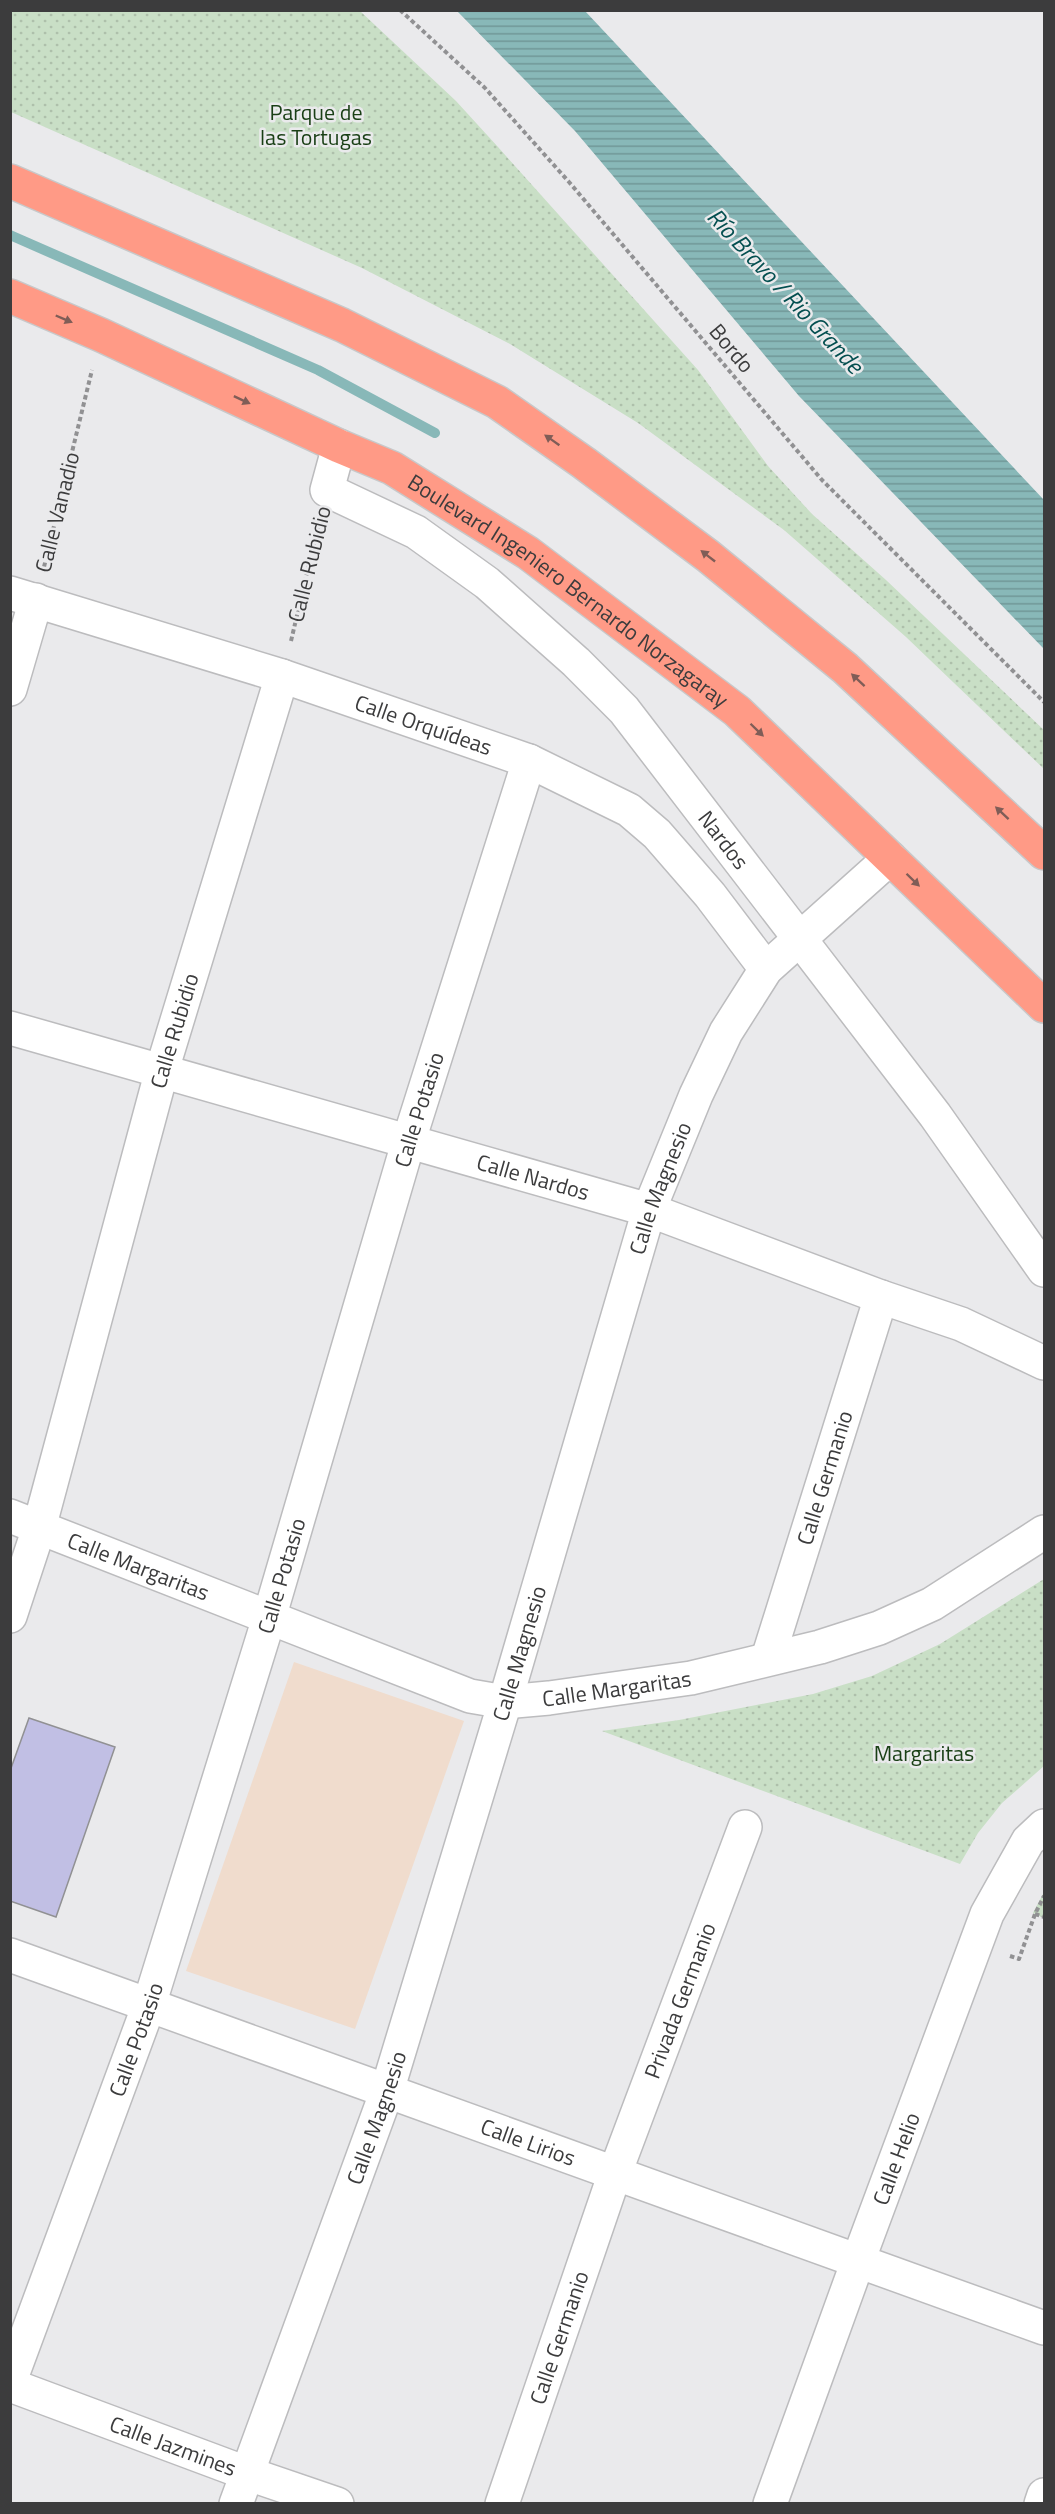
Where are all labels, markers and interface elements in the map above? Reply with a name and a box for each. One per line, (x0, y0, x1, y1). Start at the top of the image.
park label: Parque de las Tortugas (260, 95, 372, 154)
water label: Río Bravo / Rio Grande (699, 199, 874, 383)
one-way arrow (56, 314, 74, 324)
street label: Bordo (701, 316, 763, 380)
one-way arrow (233, 396, 250, 405)
one-way arrow (544, 434, 560, 446)
street label: Calle Vanadio (26, 448, 88, 576)
street label: Boulevard Ingeniero Bernardo Norzagaray (401, 465, 736, 716)
street label: Calle Rubidio (278, 502, 340, 626)
one-way arrow (700, 550, 716, 563)
one-way arrow (852, 674, 866, 688)
street label: Calle Orquídeas (350, 685, 497, 764)
one-way arrow (750, 723, 765, 737)
street label: Nardos (690, 803, 757, 877)
one-way arrow (994, 806, 1009, 820)
one-way arrow (906, 872, 920, 886)
street label: Calle Rubidio (141, 969, 208, 1092)
street label: Calle Potasio (385, 1048, 453, 1171)
street label: Calle Magnesio (620, 1117, 700, 1259)
street label: Calle Nardos (473, 1145, 594, 1209)
street label: Calle Germanio (787, 1406, 861, 1549)
street label: Calle Potasio (248, 1514, 314, 1638)
street label: Calle Margaritas (63, 1523, 215, 1609)
street label: Calle Magnesio (483, 1582, 555, 1725)
street label: Calle Margaritas (541, 1661, 693, 1716)
park label: Margaritas (874, 1736, 974, 1770)
street label: Privada Germanio (635, 1918, 725, 2083)
street label: Calle Potasio (100, 1978, 172, 2101)
street label: Calle Magnesio (337, 2047, 415, 2189)
street label: Calle Helio (863, 2107, 929, 2210)
street label: Calle Lirios (476, 2109, 580, 2175)
street label: Calle Germanio (520, 2266, 597, 2409)
street label: Calle Jazmines (105, 2407, 241, 2485)

